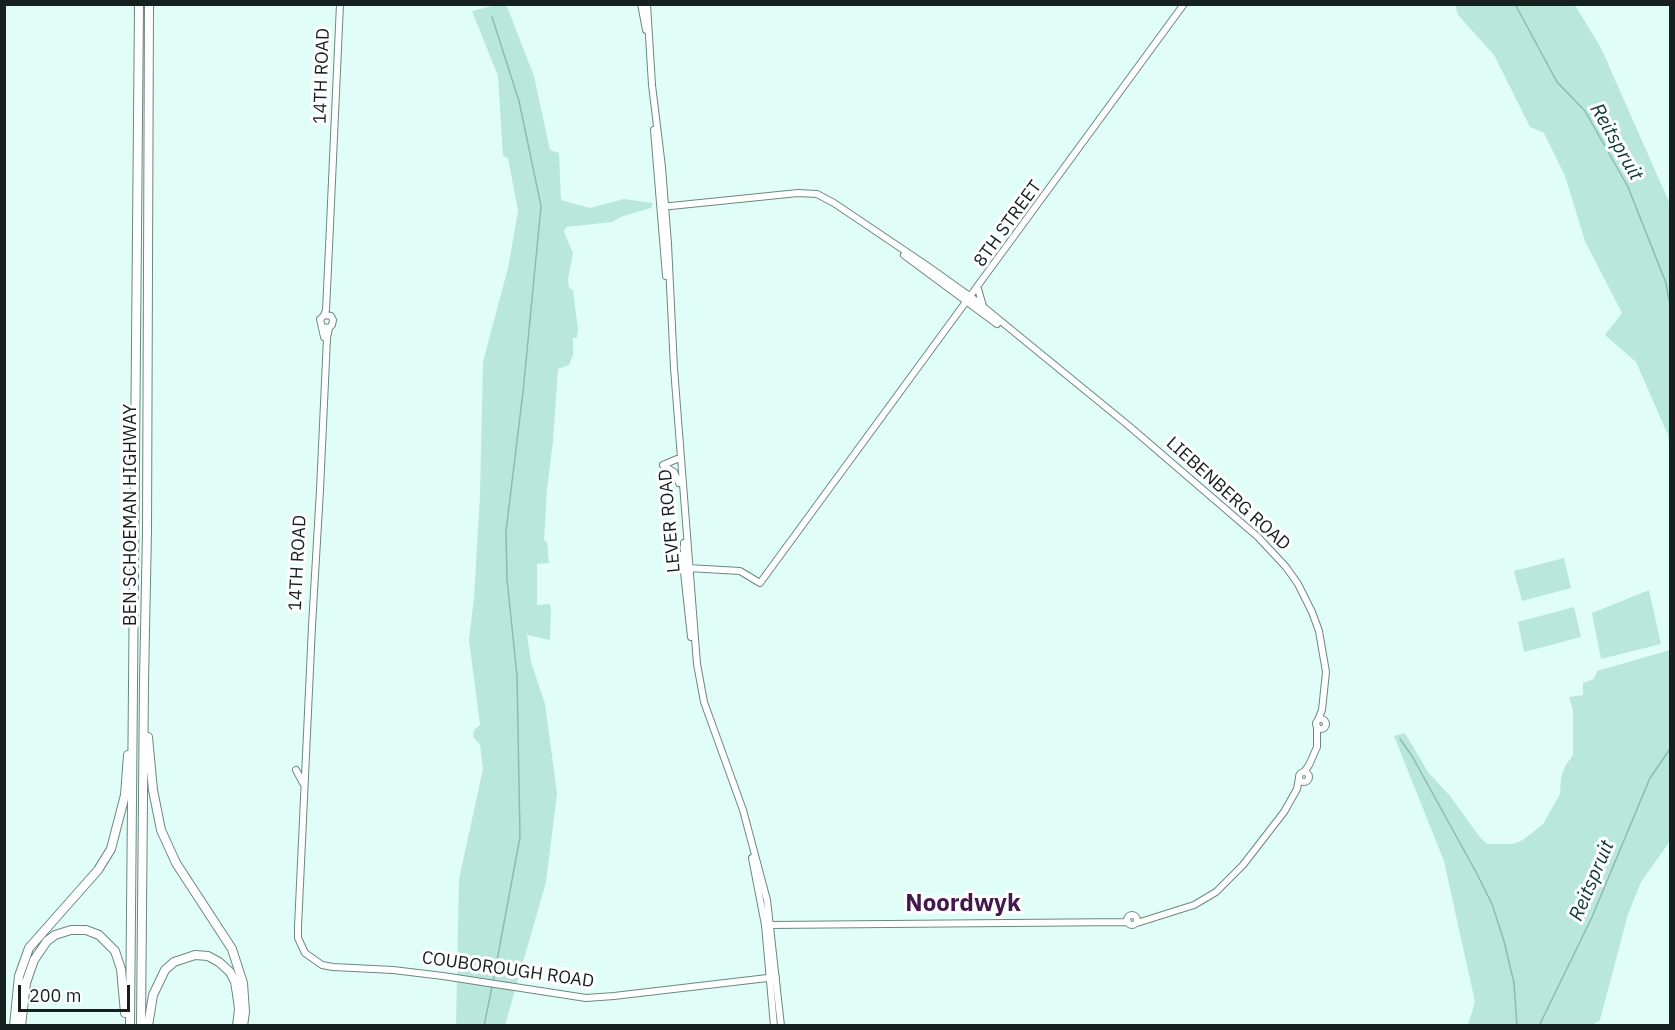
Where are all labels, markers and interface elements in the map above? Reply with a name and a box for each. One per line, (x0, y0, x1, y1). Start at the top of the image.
street label: 14TH ROAD (310, 28, 334, 124)
water label: Reitspruit (1584, 99, 1648, 185)
street label: 8TH STREET (969, 177, 1047, 271)
street label: BEN SCHOEMAN HIGHWAY (120, 404, 142, 626)
street label: LIEBENBERG ROAD (1162, 433, 1294, 555)
street label: LEVER ROAD (655, 468, 685, 574)
street label: 14TH ROAD (285, 514, 311, 612)
water label: Reitspruit (1564, 837, 1620, 925)
district label: Noordwyk (905, 890, 1021, 918)
street label: COUBOROUGH ROAD (421, 947, 595, 993)
scale bar (21, 973, 134, 1011)
text: 200 m (29, 984, 81, 1007)

